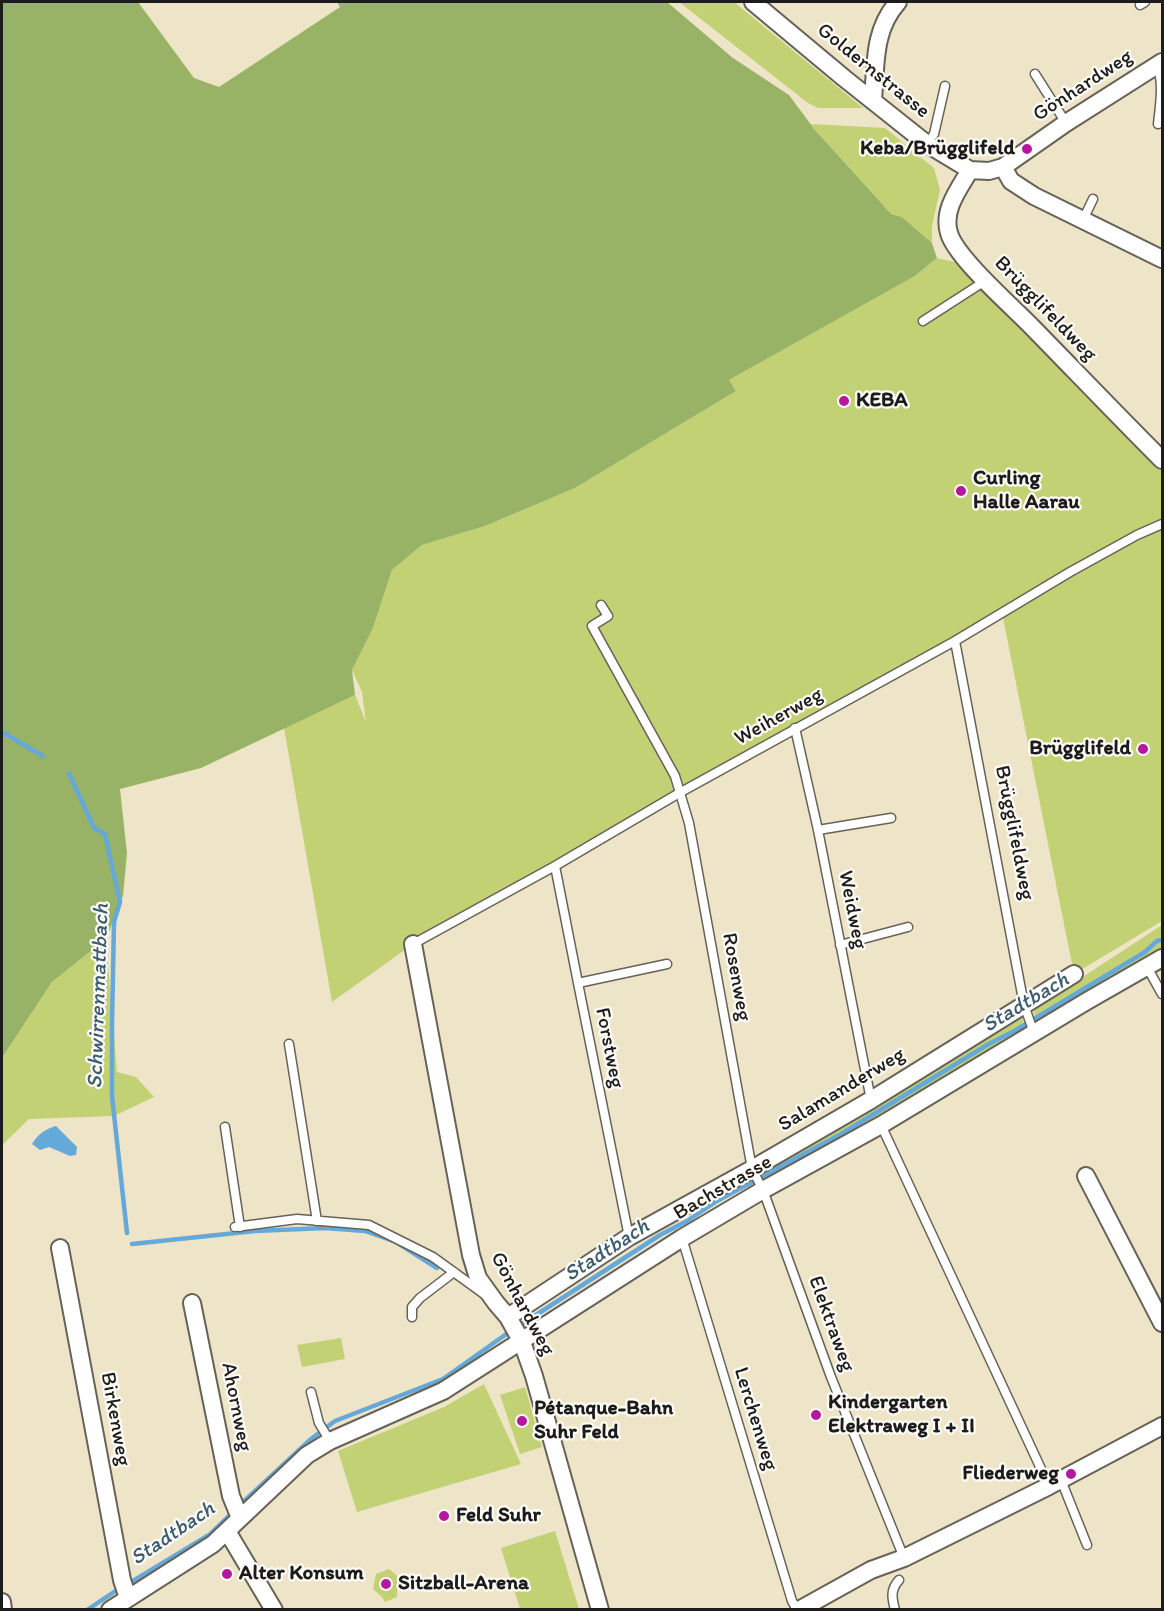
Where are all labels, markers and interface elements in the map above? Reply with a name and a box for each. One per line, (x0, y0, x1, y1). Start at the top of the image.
street label: Goldernstrasse (811, 18, 935, 124)
street label: Gönhardweg (1028, 44, 1138, 128)
place label: Keba/Brügglifeld (860, 136, 1015, 162)
marker: Keba/Brügglifeld (1020, 142, 1034, 156)
street label: Brügglifeldweg (988, 251, 1102, 367)
place label: KEBA (856, 388, 908, 414)
marker: KEBA (837, 394, 851, 408)
place label: Curling Halle Aarau (973, 466, 1080, 516)
marker: Curling Halle Aarau (954, 484, 968, 498)
street label: Weiherweg (730, 682, 828, 752)
place label: Brügglifeld (1029, 736, 1131, 762)
marker: Brügglifeld (1136, 742, 1150, 756)
street label: Brügglifeldweg (989, 763, 1039, 903)
street label: Weidweg (832, 869, 872, 951)
water label: Schwirrenmattbach (83, 903, 115, 1089)
street label: Rosenweg (716, 931, 756, 1023)
water label: Stadtbach (978, 967, 1074, 1039)
street label: Forstweg (589, 1006, 629, 1090)
street label: Salamanderweg (774, 1042, 910, 1138)
street label: Bachstrasse (669, 1150, 777, 1226)
water label: Stadtbach (560, 1214, 654, 1288)
street label: Gönhardweg (484, 1248, 560, 1360)
street label: Elektraweg (802, 1273, 860, 1375)
street label: Ahornweg (215, 1360, 257, 1454)
street label: Lerchenweg (727, 1364, 783, 1474)
street label: Birkenweg (94, 1370, 136, 1468)
place label: Kindergarten Elektraweg I + II (828, 1390, 975, 1440)
place label: Pétanque-Bahn Suhr Feld (534, 1396, 673, 1446)
marker: Kindergarten Elektraweg I + II (809, 1408, 823, 1422)
marker: Pétanque-Bahn Suhr Feld (515, 1414, 529, 1428)
place label: Fliederweg (962, 1461, 1059, 1487)
marker: Fliederweg (1064, 1467, 1078, 1481)
water label: Stadtbach (126, 1496, 220, 1572)
place label: Feld Suhr (456, 1503, 541, 1529)
marker: Feld Suhr (437, 1509, 451, 1523)
place label: Alter Konsum (239, 1561, 364, 1587)
marker: Alter Konsum (220, 1567, 234, 1581)
place label: Sitzball-Arena (398, 1571, 529, 1597)
marker: Sitzball-Arena (379, 1577, 393, 1591)

